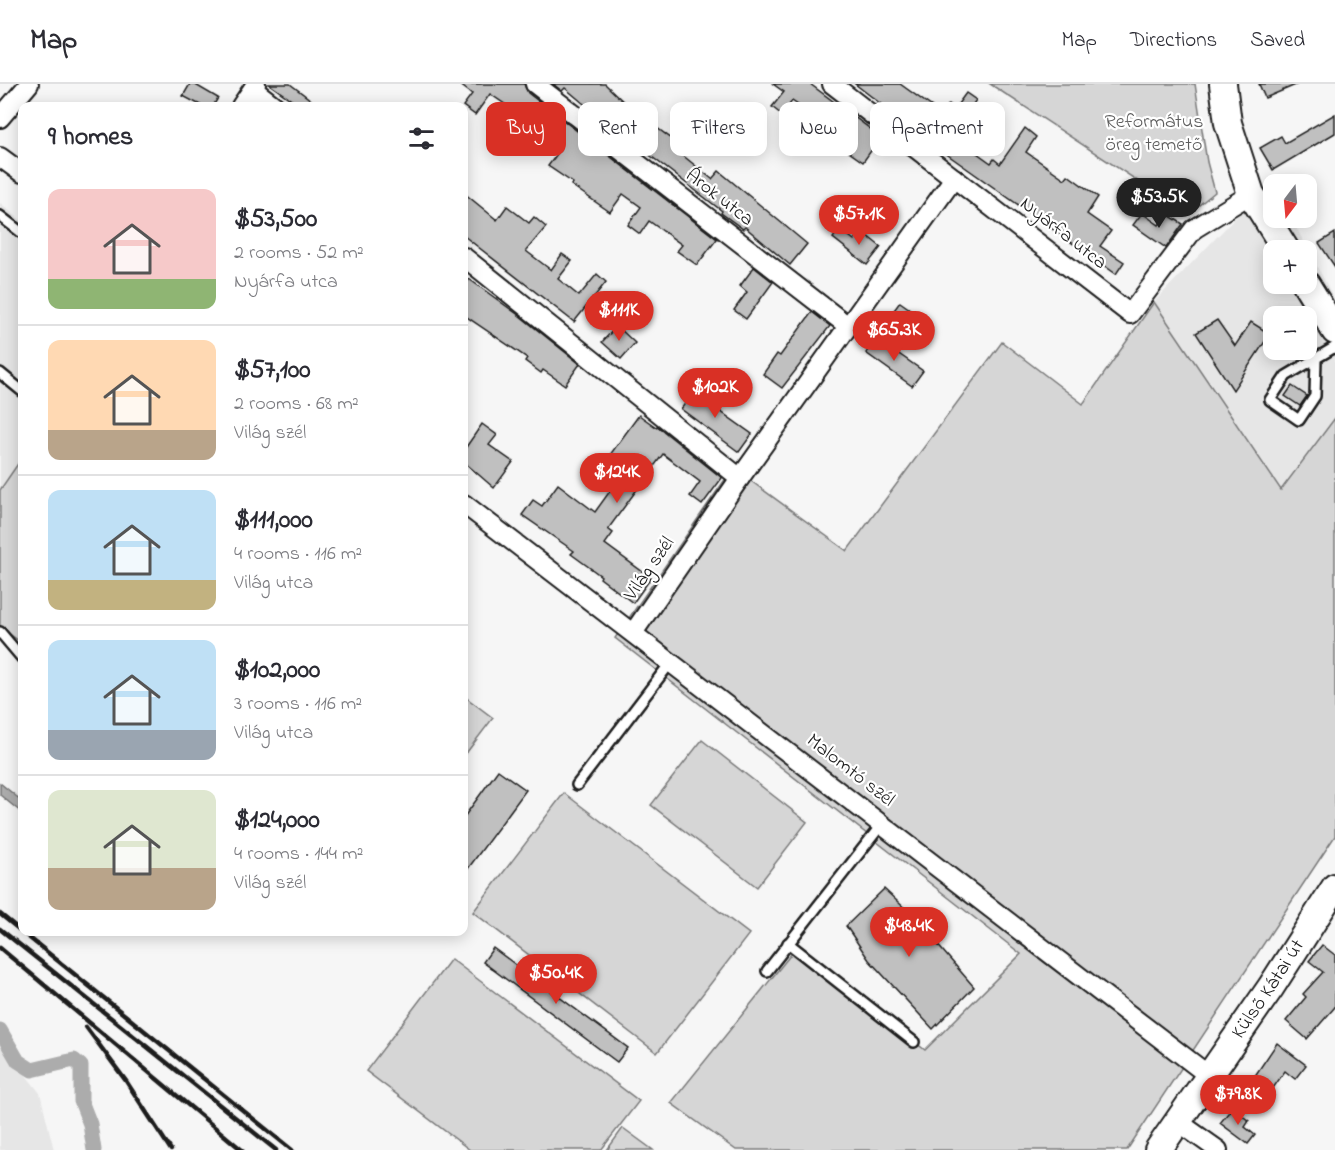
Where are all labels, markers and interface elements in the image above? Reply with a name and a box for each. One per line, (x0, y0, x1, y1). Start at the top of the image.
text: Map (30, 21, 77, 62)
text: Map (1061, 26, 1097, 56)
text: Directions (1130, 26, 1217, 56)
text: Saved (1250, 26, 1305, 56)
chip: Buy (486, 102, 566, 156)
chip: Rent (578, 102, 658, 156)
chip: Filters (670, 102, 767, 156)
chip: New (779, 102, 858, 156)
chip: Apartment (870, 102, 1005, 156)
park label: Református öreg temető (1105, 108, 1203, 161)
text: 9 homes (48, 119, 133, 157)
icon: filters (405, 122, 438, 155)
street label: Árok utca (679, 162, 759, 234)
north arrow (1263, 174, 1317, 228)
map controls (1263, 174, 1317, 360)
pin: $53.5K (1110, 178, 1208, 229)
text: $53.5K (1130, 183, 1188, 212)
street label: Nyárfa utca (1013, 191, 1113, 277)
pin: $57.1K (810, 195, 908, 246)
text: $57.1K (833, 200, 885, 229)
text: $53,500 (234, 201, 317, 239)
icon: home (96, 213, 168, 285)
text: 2 rooms · 52 m² (234, 239, 364, 268)
button: + (1263, 240, 1317, 294)
text: Nyárfa utca (234, 268, 338, 297)
pin: $111K (577, 291, 661, 342)
text: $111K (599, 296, 639, 325)
button: − (1263, 306, 1317, 360)
pin: $65.3K (845, 311, 943, 362)
text: $65.3K (867, 316, 921, 345)
text: $57,100 (234, 352, 311, 390)
icon: home (96, 364, 168, 436)
pin: $102K (673, 368, 757, 419)
text: $102K (692, 373, 738, 402)
text: 2 rooms · 68 m² (234, 390, 359, 419)
text: Világ szél (234, 419, 306, 448)
pin: $124K (575, 453, 659, 504)
text: $124K (594, 458, 640, 487)
text: $111,000 (234, 502, 313, 540)
icon: home (96, 514, 168, 586)
street label: Világ szél (617, 531, 683, 608)
text: 4 rooms · 116 m² (234, 540, 362, 569)
text: Világ utca (234, 569, 313, 598)
text: $102,000 (234, 652, 320, 690)
icon: home (96, 664, 168, 736)
text: 3 rooms · 116 m² (234, 690, 362, 719)
text: Világ utca (234, 719, 313, 748)
street label: Malomtó szél (800, 727, 900, 815)
text: $124,000 (234, 802, 320, 840)
icon: home (96, 814, 168, 886)
text: 4 rooms · 144 m² (234, 840, 364, 869)
text: Világ szél (234, 869, 306, 898)
pin: $48.4K (860, 907, 958, 958)
text: $48.4K (884, 912, 934, 941)
street label: Külső Kátai út (1225, 934, 1312, 1045)
pin: $50.4K (507, 954, 605, 1005)
text: $50.4K (529, 959, 583, 988)
pin: $79.8K (1189, 1075, 1287, 1126)
text: $79.8K (1214, 1080, 1262, 1109)

